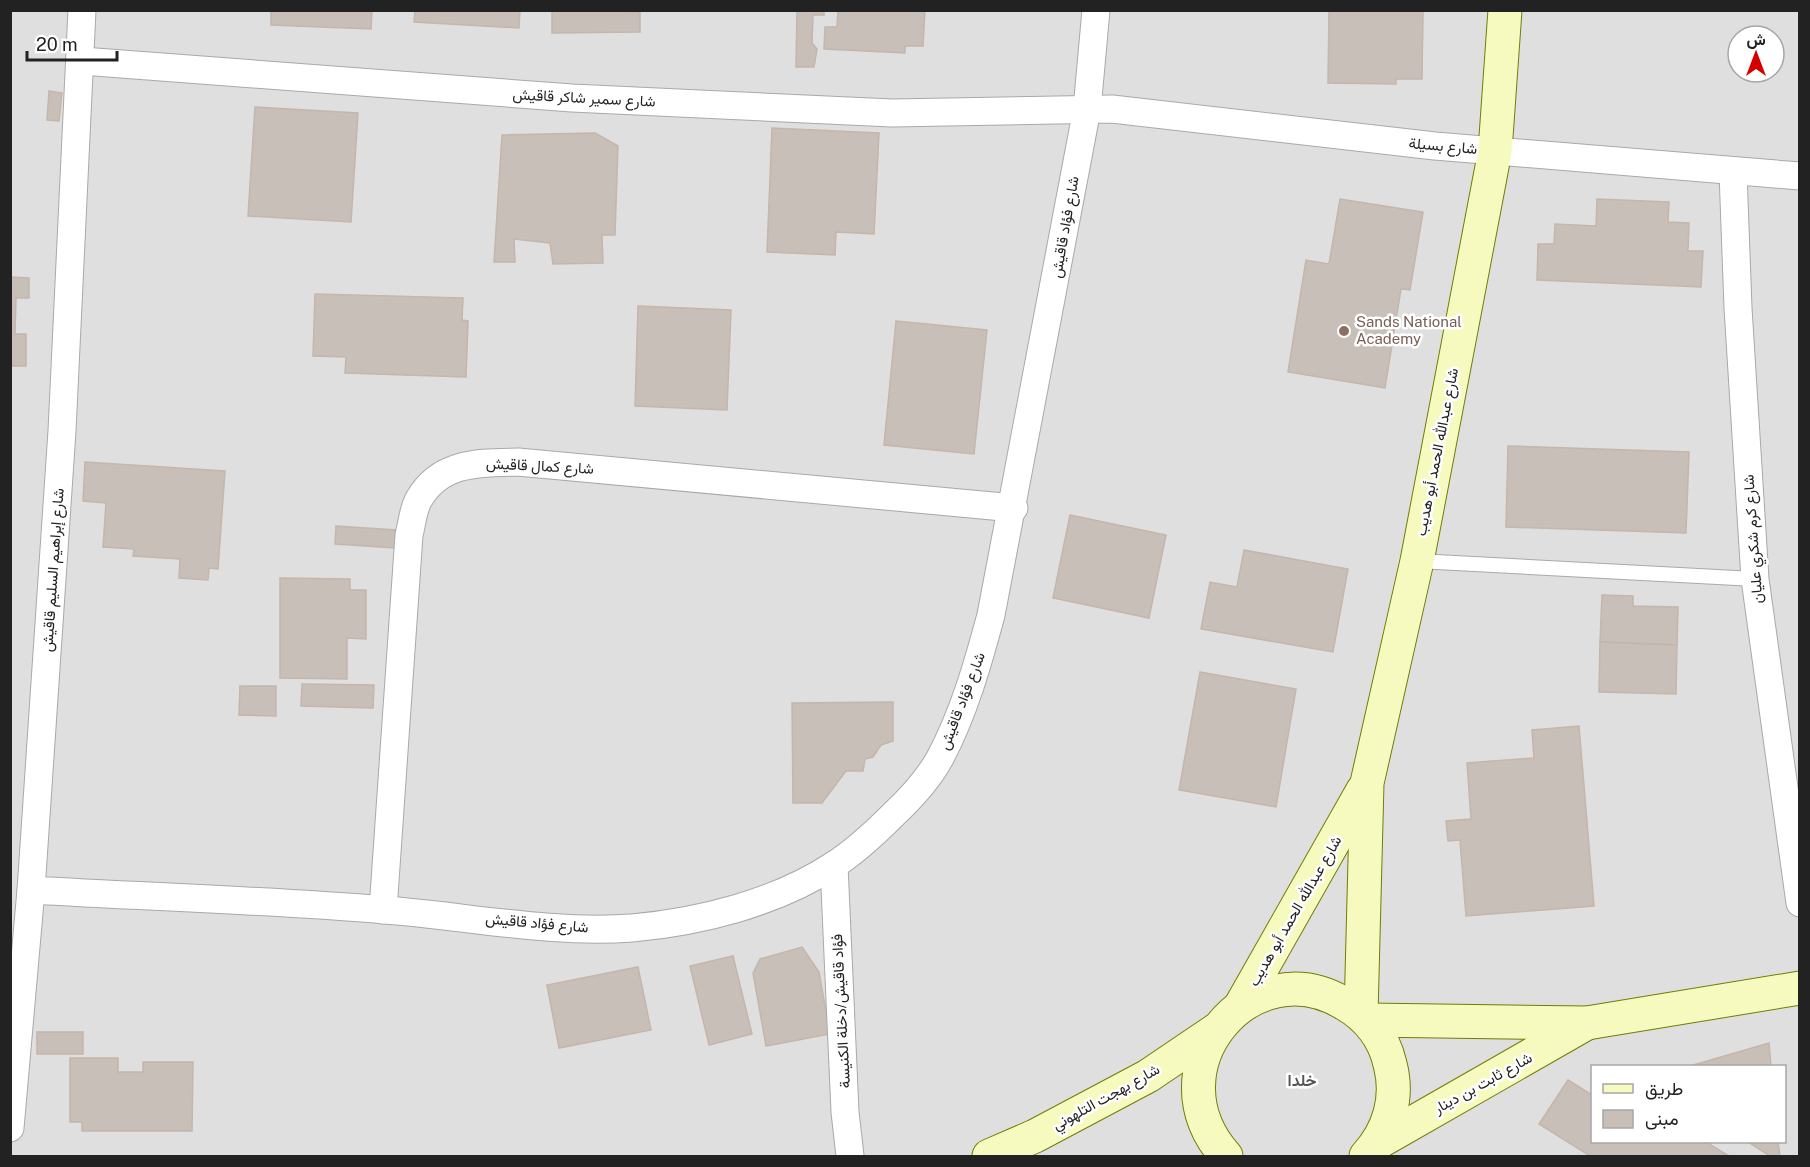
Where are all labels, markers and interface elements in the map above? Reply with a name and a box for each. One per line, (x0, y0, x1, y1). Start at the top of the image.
scale bar (27, 24, 117, 62)
north arrow (1726, 24, 1786, 84)
text: ش (1746, 30, 1766, 49)
text: 20 m (36, 34, 78, 55)
street label: شارع سمير شاكر قاقيش (512, 85, 656, 113)
street label: شارع بسيلة (1408, 134, 1478, 160)
street label: شارع فؤاد قاقيش (1047, 174, 1085, 280)
place label: Sands National Academy (1356, 313, 1462, 347)
marker: Sands National Academy (1337, 324, 1351, 338)
street label: شارع عبدالله الحمد أبو هديب (1412, 366, 1464, 538)
street label: شارع كمال قاقيش (486, 454, 594, 480)
street label: شارع كرم شكري عليان (1740, 473, 1770, 604)
street label: شارع إبراهيم السليم قاقيش (38, 487, 70, 653)
street label: شارع فؤاد قاقيش (935, 649, 991, 753)
street label: شارع عبدالله الحمد أبو هديب (1244, 832, 1347, 990)
street label: شارع فؤاد قاقيش (485, 910, 589, 938)
street label: فؤاد قاقيش/دخلة الكنيسة (828, 933, 855, 1089)
street label: شارع ثابت بن دينار (1430, 1048, 1536, 1120)
street label: شارع بهجت التلهوني (1049, 1060, 1165, 1137)
legend (1591, 1065, 1786, 1143)
district label: خلدا (1288, 1071, 1317, 1090)
text: طريق (1645, 1078, 1683, 1100)
text: مبنى (1645, 1108, 1679, 1130)

